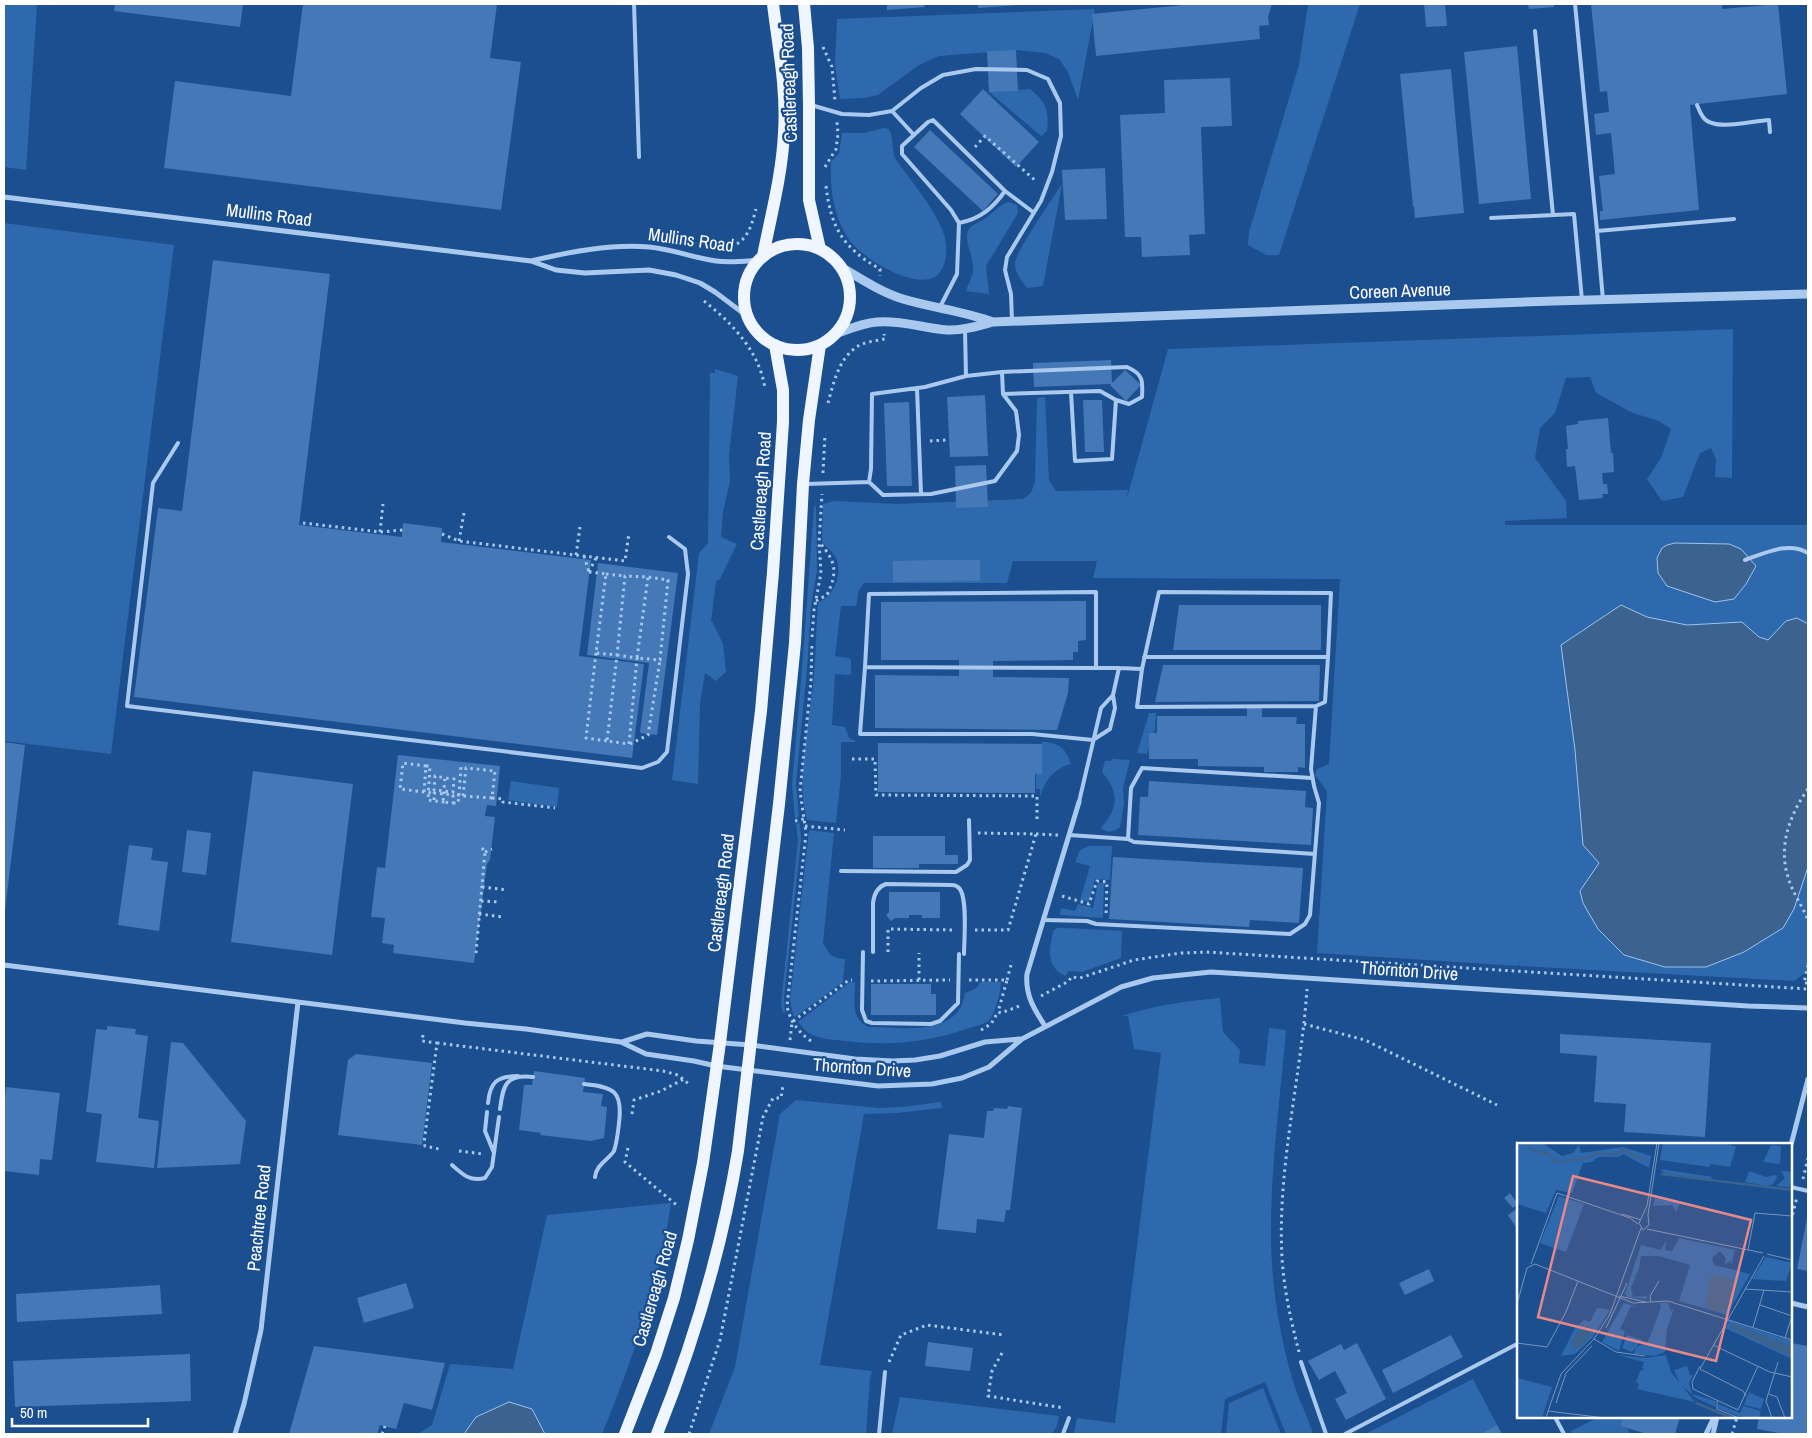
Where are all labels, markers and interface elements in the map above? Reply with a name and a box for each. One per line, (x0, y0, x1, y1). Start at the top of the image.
street label: Castlereagh Road (774, 23, 803, 143)
street label: Mullins Road (225, 197, 313, 232)
street label: Mullins Road (647, 221, 735, 258)
street label: Coreen Avenue (1349, 276, 1451, 305)
street label: Castlereagh Road (744, 431, 777, 551)
street label: Castlereagh Road (701, 832, 740, 954)
street label: Thornton Drive (1359, 955, 1459, 986)
street label: Thornton Drive (812, 1052, 912, 1083)
inset map (1517, 1143, 1792, 1418)
street label: Peachtree Road (240, 1164, 277, 1272)
street label: Castlereagh Road (626, 1228, 683, 1349)
scale bar (12, 1396, 149, 1428)
text: 50 m (20, 1402, 47, 1423)

